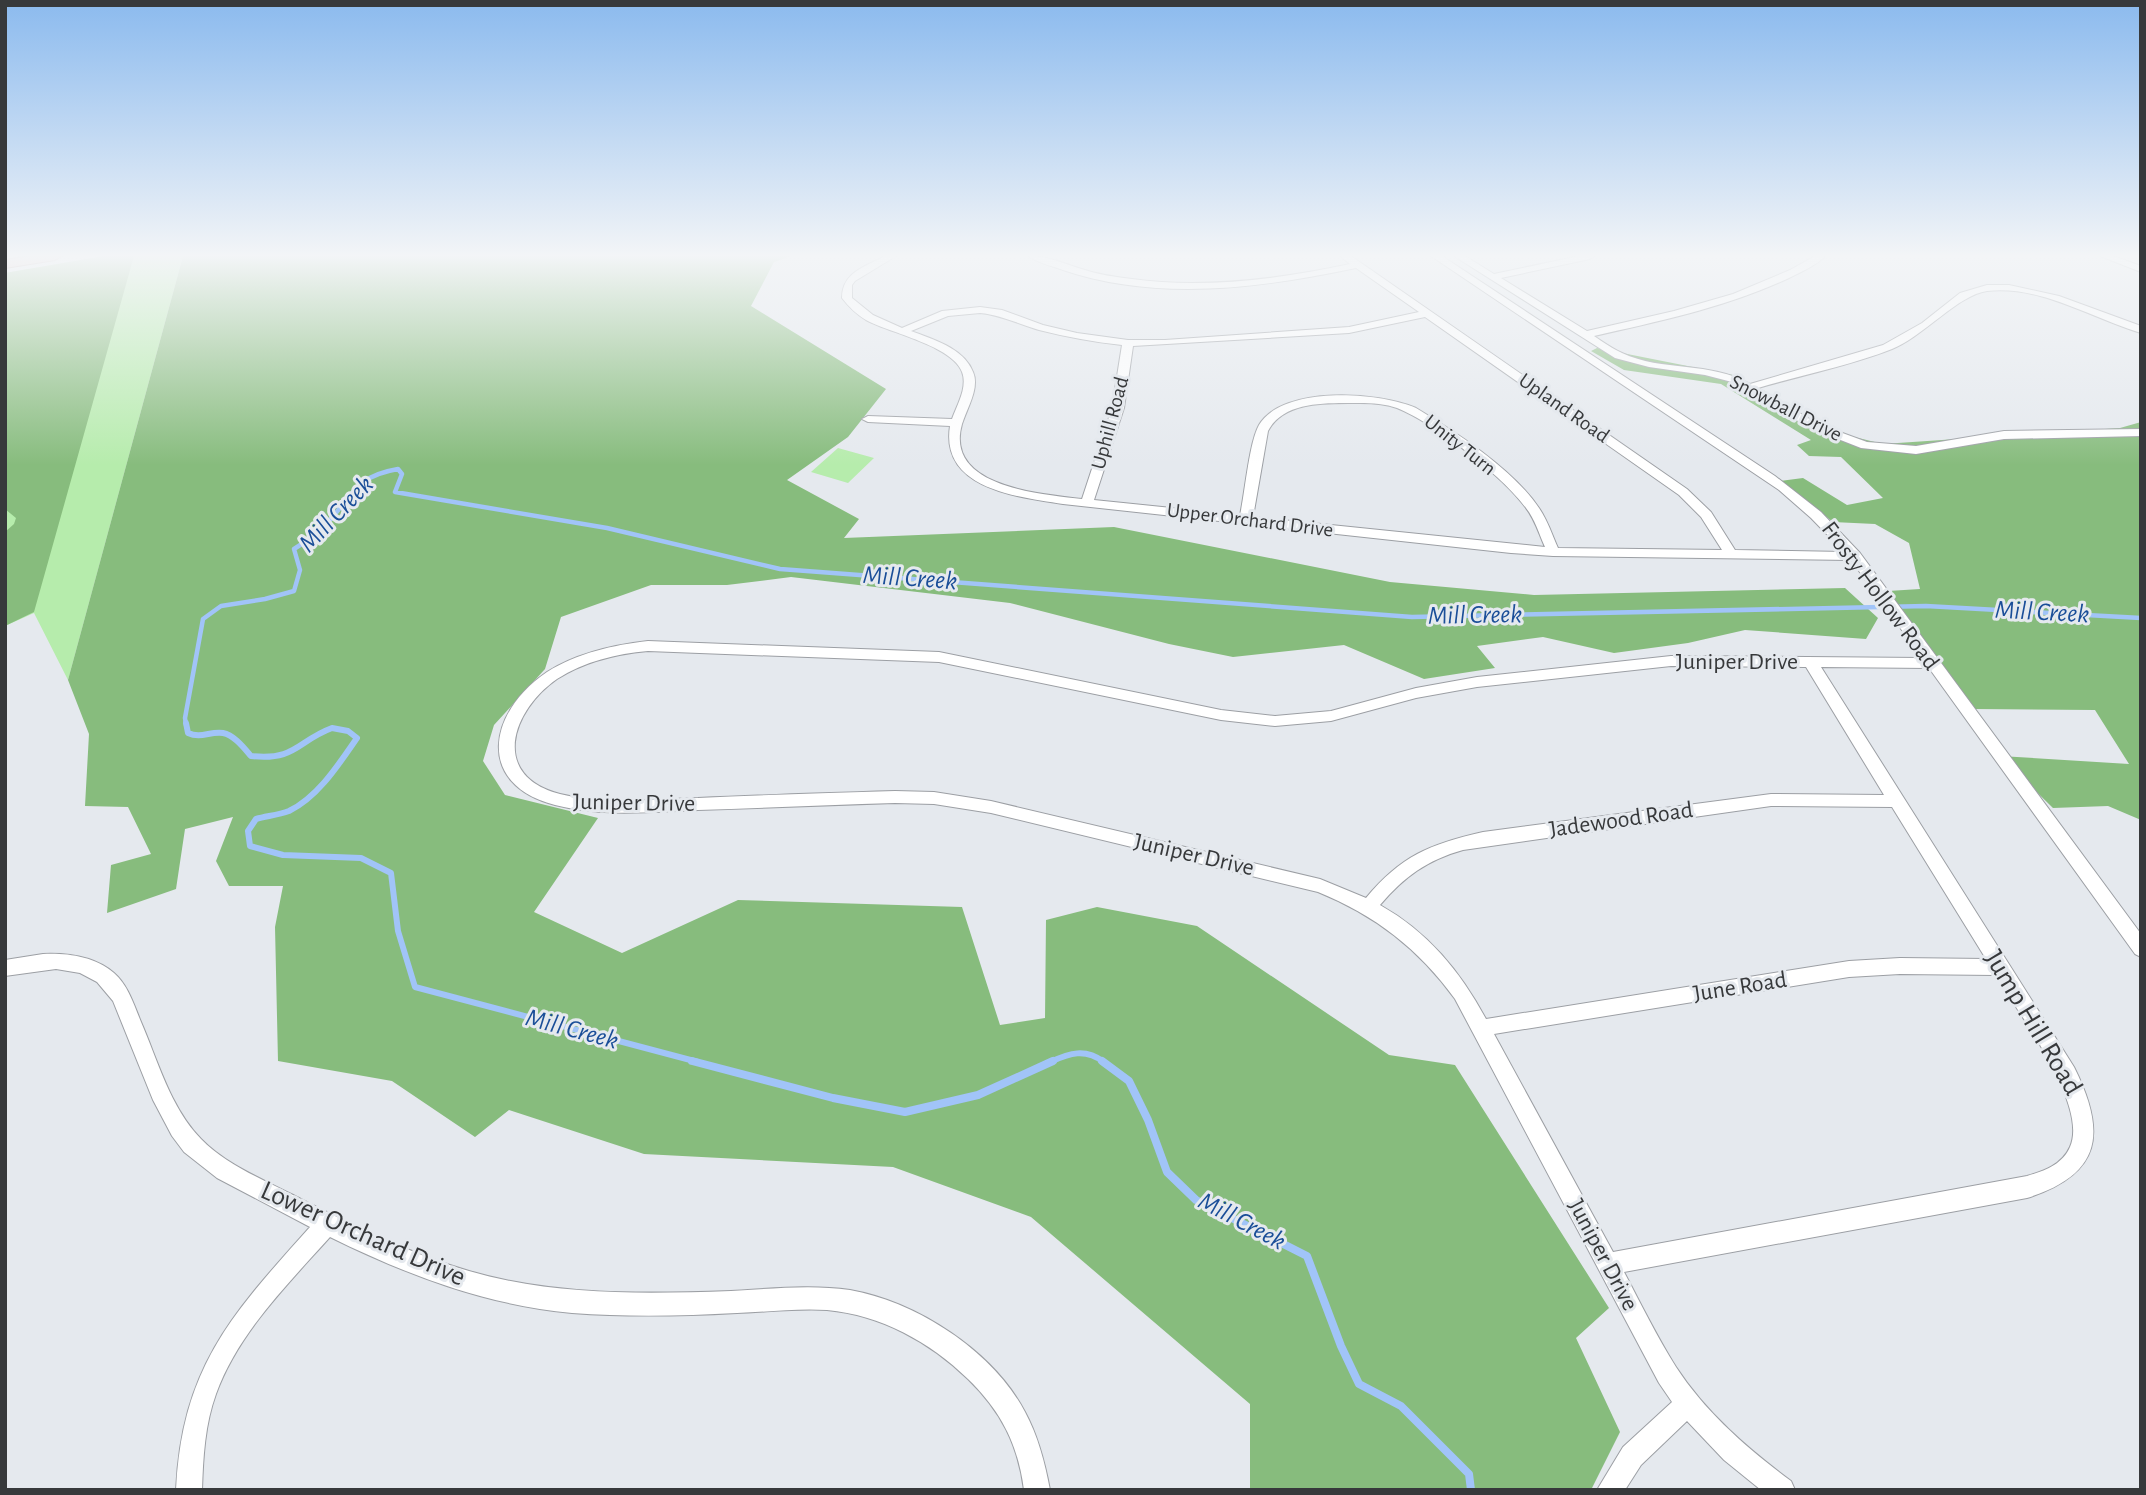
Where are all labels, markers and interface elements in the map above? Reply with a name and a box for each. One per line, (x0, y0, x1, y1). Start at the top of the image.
street label: Upland Road (1515, 369, 1613, 447)
street label: Snowball Drive (1727, 371, 1845, 445)
street label: Uphill Road (1088, 374, 1132, 472)
street label: Unity Turn (1420, 411, 1500, 479)
water label: Mill Creek (294, 471, 378, 557)
street label: Upper Orchard Drive (1166, 499, 1334, 541)
street label: Frosty Hollow Road (1817, 517, 1943, 675)
water label: Mill Creek (862, 562, 958, 594)
water label: Mill Creek (1994, 597, 2090, 627)
water label: Mill Creek (1428, 601, 1522, 629)
street label: Juniper Drive (1676, 650, 1798, 674)
street label: Juniper Drive (573, 790, 695, 816)
street label: Jadewood Road (1548, 798, 1694, 842)
street label: Juniper Drive (1132, 830, 1256, 880)
street label: Jump Hill Road (1979, 946, 2087, 1100)
street label: June Road (1692, 968, 1788, 1006)
water label: Mill Creek (523, 1004, 621, 1054)
street label: Lower Orchard Drive (256, 1176, 470, 1292)
water label: Mill Creek (1194, 1187, 1290, 1255)
street label: Juniper Drive (1564, 1195, 1642, 1315)

